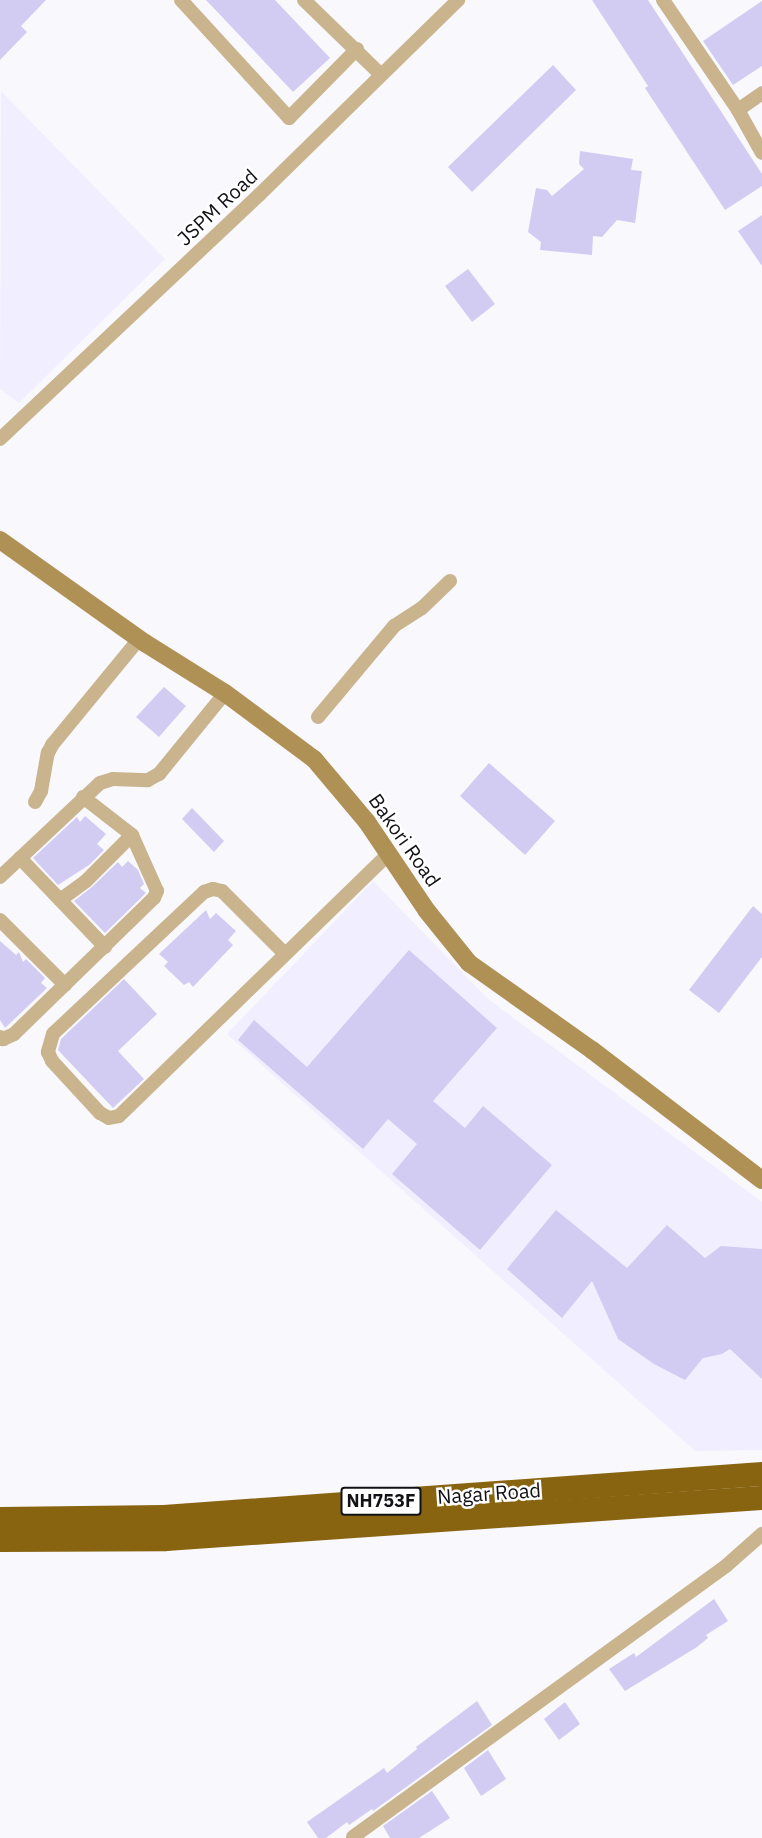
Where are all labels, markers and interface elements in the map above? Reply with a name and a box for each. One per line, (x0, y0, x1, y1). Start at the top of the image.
street label: JSPM Road (172, 164, 262, 250)
street label: Bakori Road (364, 789, 446, 891)
street label: Nagar Road (436, 1477, 542, 1509)
road number: NH753F (340, 1486, 422, 1516)

